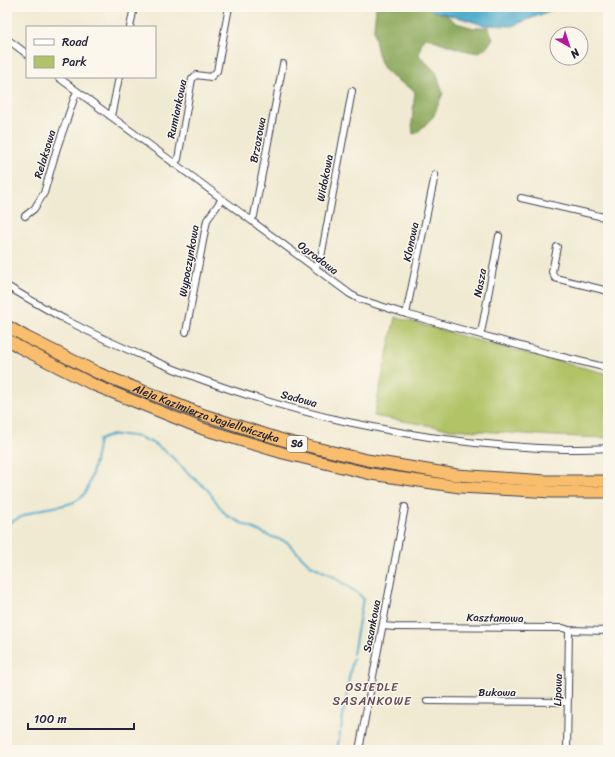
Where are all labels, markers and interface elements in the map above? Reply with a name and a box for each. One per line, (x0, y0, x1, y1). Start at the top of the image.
legend (26, 26, 156, 78)
north arrow (549, 26, 589, 66)
text: Road (62, 31, 89, 53)
text: N (566, 43, 585, 63)
text: Park (62, 51, 87, 73)
street label: Rumiankowa (161, 77, 193, 140)
street label: Brzozowa (244, 115, 272, 164)
street label: Relaksowa (29, 127, 62, 181)
street label: Widokowa (311, 152, 339, 203)
street label: Klonowa (398, 220, 425, 264)
street label: Wypoczynkowa (173, 223, 205, 298)
street label: Ogrodowa (293, 236, 343, 280)
street label: Nasza (468, 267, 492, 299)
street label: Aleja Kazimierza Jagiellończyka (129, 378, 282, 448)
street label: Sadowa (279, 385, 320, 413)
road number: S6 (287, 436, 307, 452)
street label: Sasankowa (358, 598, 387, 654)
street label: Kasztanowa (466, 608, 524, 628)
street label: Lipowa (548, 673, 568, 706)
district label: OSIEDLE SASANKOWE (332, 676, 412, 712)
street label: Bukowa (478, 683, 516, 702)
scale bar (28, 705, 134, 731)
text: 100 m (34, 708, 67, 730)

